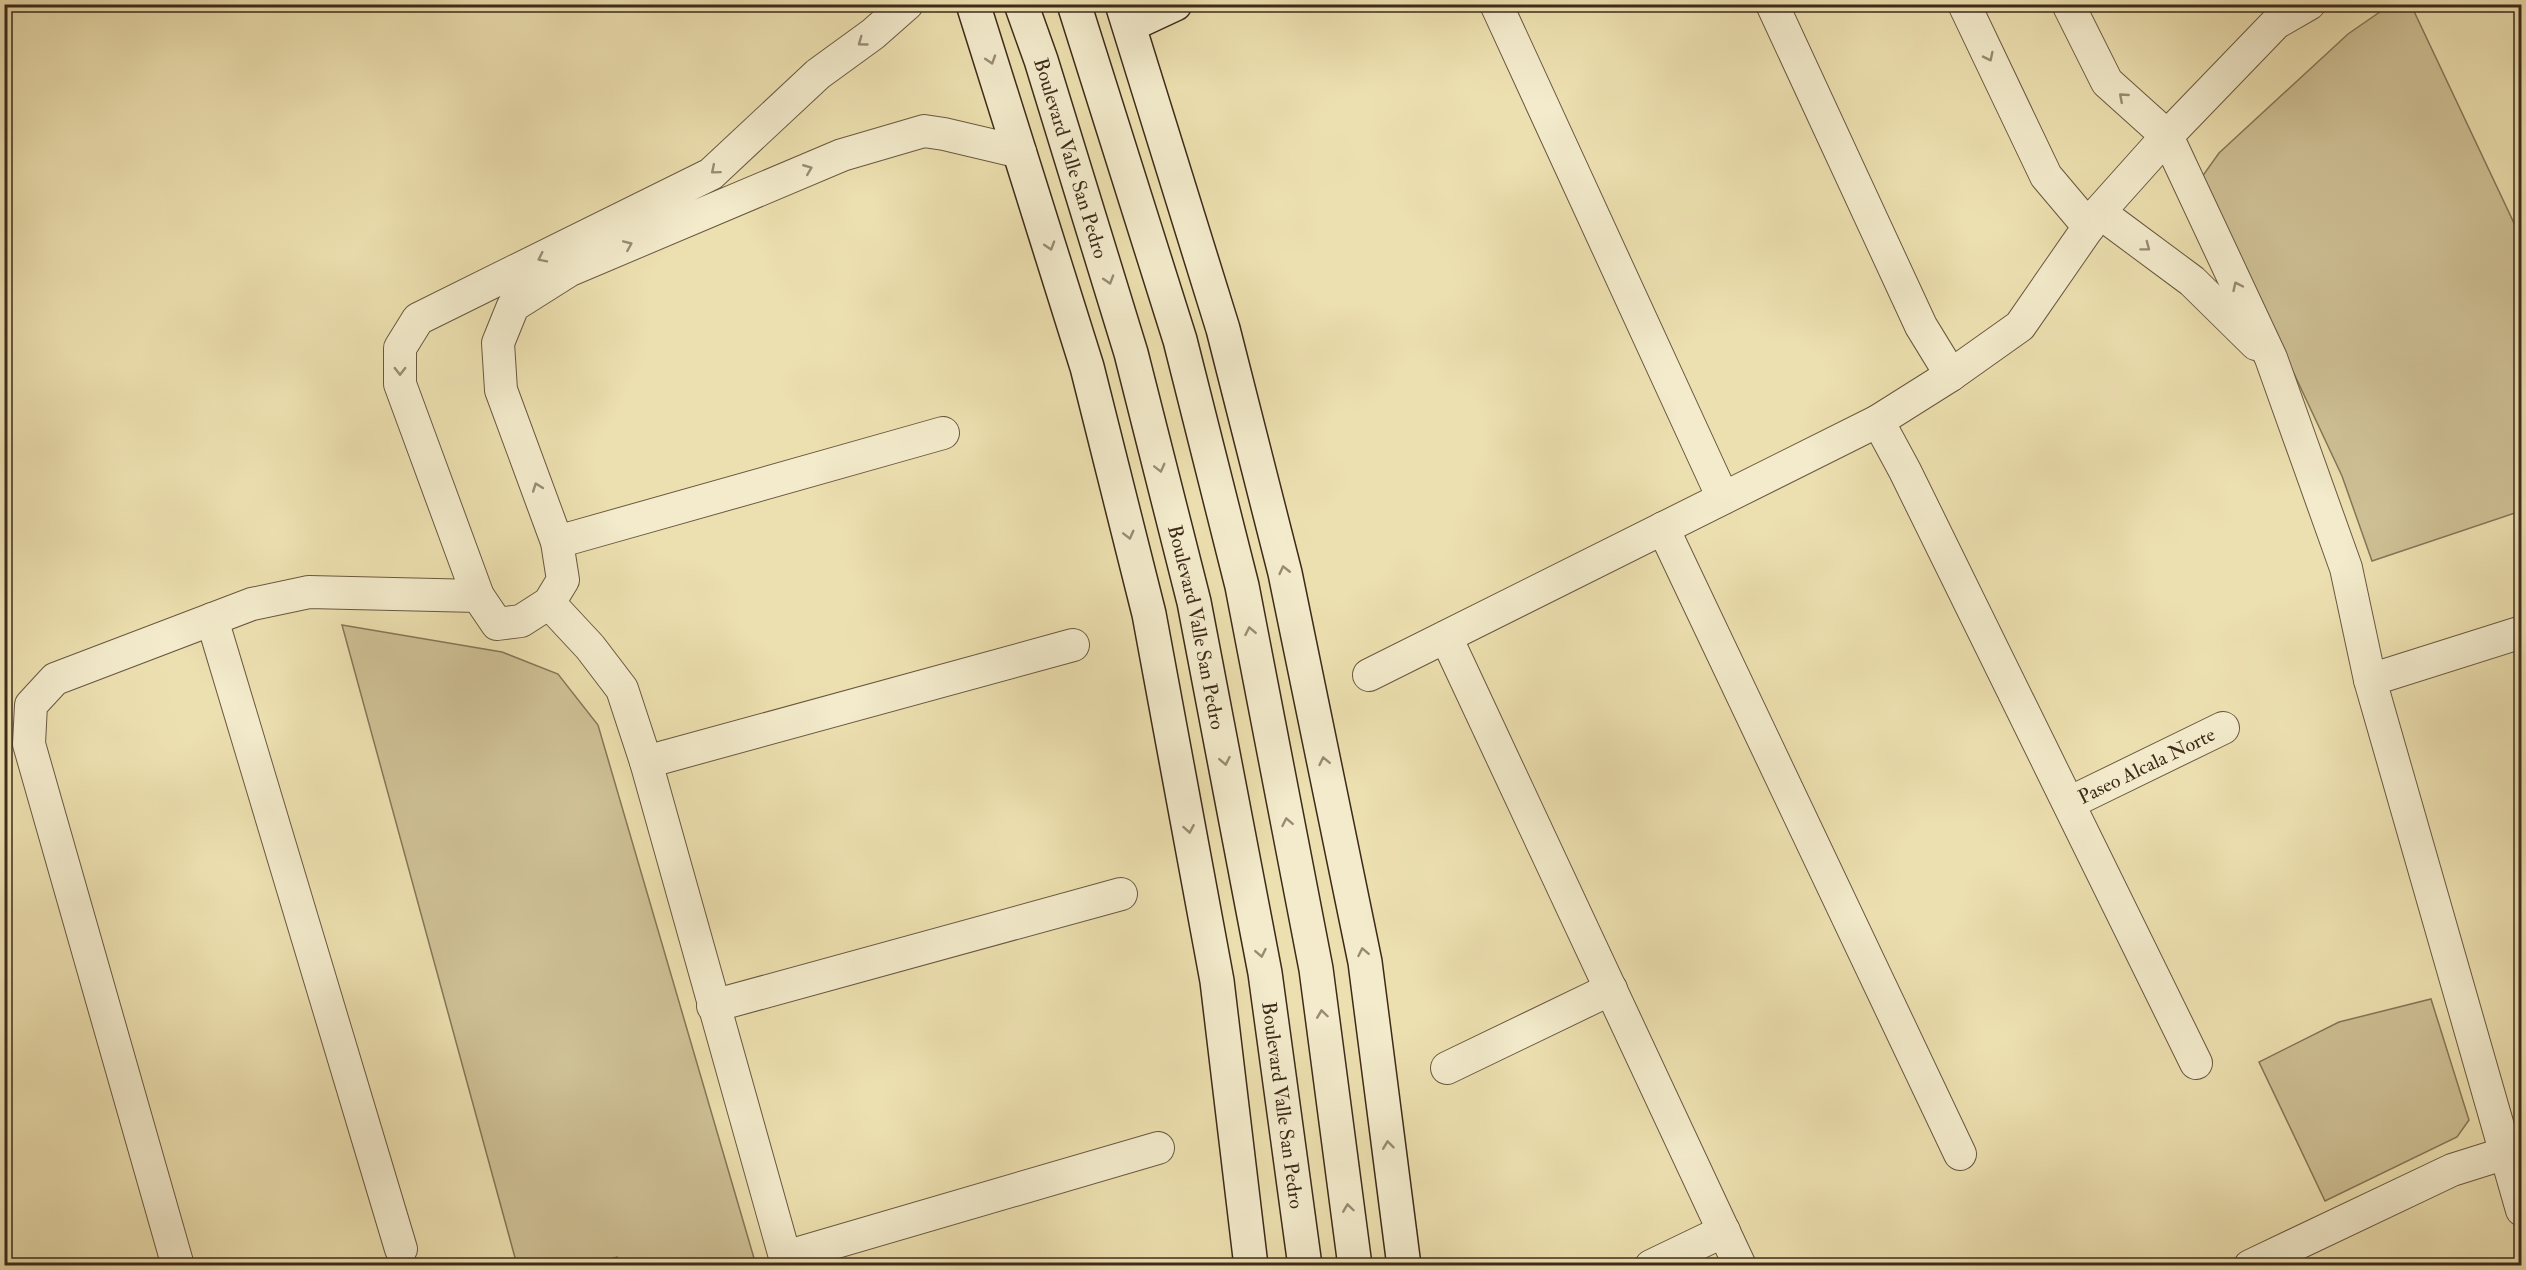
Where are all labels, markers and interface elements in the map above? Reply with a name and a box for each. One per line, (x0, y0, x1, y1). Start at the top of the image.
one-way arrow (858, 35, 869, 46)
one-way arrow (1982, 51, 1994, 62)
one-way arrow (984, 54, 996, 65)
street label: Boulevard Valle San Pedro (1028, 55, 1113, 261)
one-way arrow (2120, 93, 2130, 104)
one-way arrow (711, 162, 722, 173)
one-way arrow (802, 164, 813, 176)
one-way arrow (622, 240, 633, 252)
one-way arrow (1042, 240, 1055, 251)
one-way arrow (2139, 240, 2150, 251)
one-way arrow (537, 251, 548, 263)
one-way arrow (1102, 274, 1114, 285)
one-way arrow (2233, 282, 2245, 293)
one-way arrow (394, 367, 406, 376)
one-way arrow (1153, 463, 1166, 473)
one-way arrow (531, 482, 544, 493)
street label: Boulevard Valle San Pedro (1162, 522, 1230, 732)
one-way arrow (1122, 530, 1135, 540)
one-way arrow (1278, 565, 1291, 575)
one-way arrow (1244, 626, 1257, 636)
street label: Paseo Alcala Norte (2074, 722, 2219, 810)
one-way arrow (1218, 756, 1231, 766)
one-way arrow (1318, 756, 1331, 766)
one-way arrow (1281, 818, 1294, 828)
one-way arrow (1182, 824, 1195, 834)
one-way arrow (1357, 947, 1370, 957)
one-way arrow (1254, 948, 1267, 958)
street label: Boulevard Valle San Pedro (1256, 1000, 1309, 1210)
one-way arrow (1316, 1010, 1329, 1019)
one-way arrow (1383, 1140, 1395, 1150)
one-way arrow (1342, 1203, 1354, 1212)

